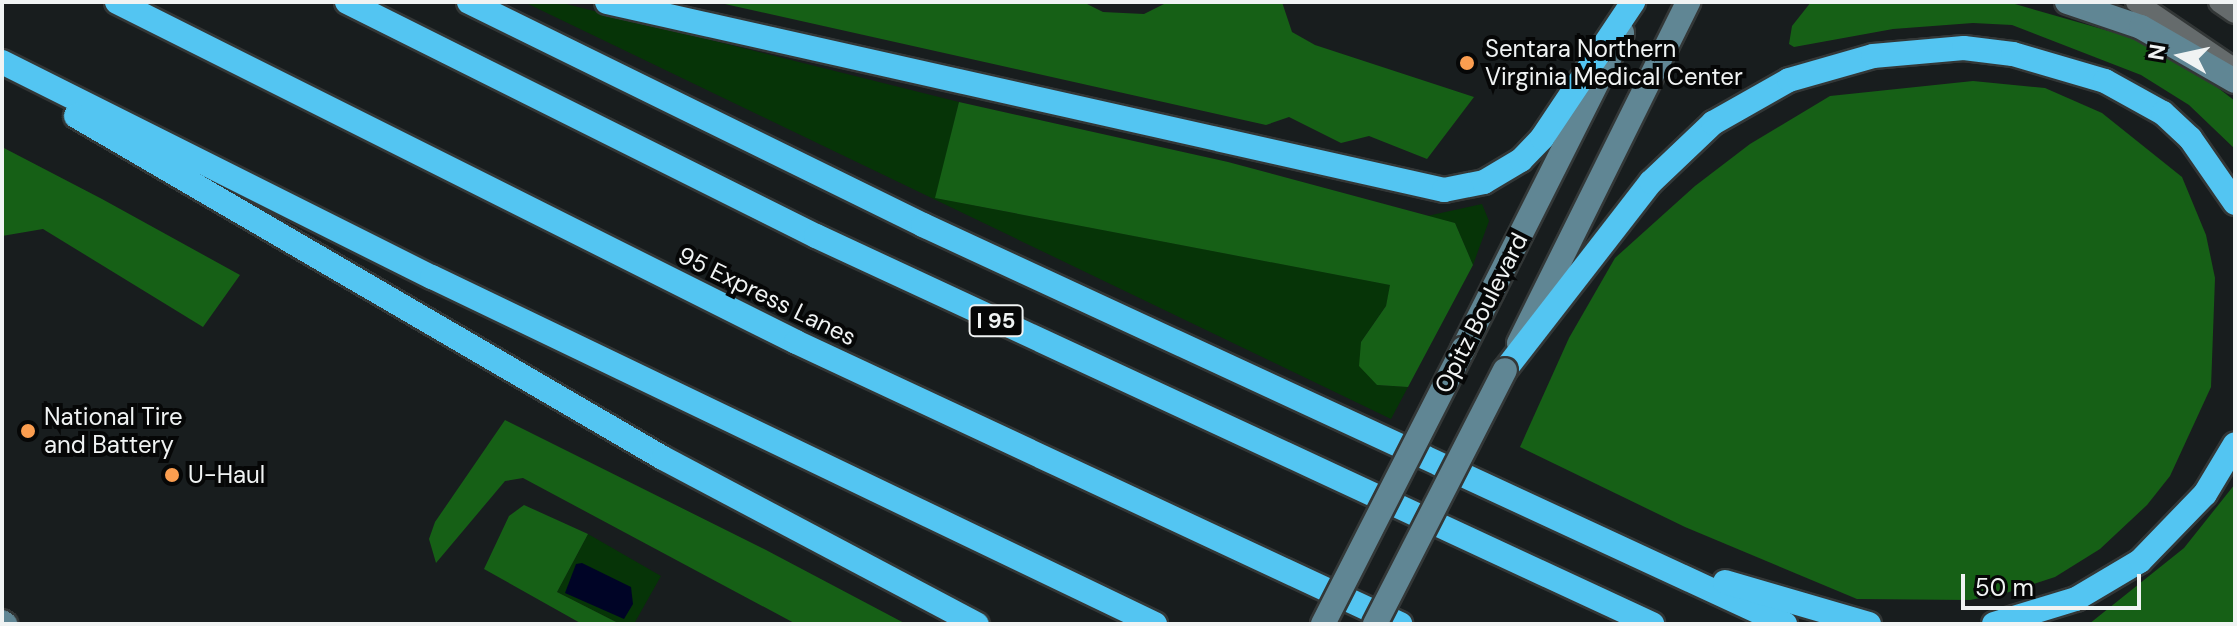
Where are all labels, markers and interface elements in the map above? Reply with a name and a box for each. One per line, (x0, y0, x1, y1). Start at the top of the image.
north arrow (2141, 16, 2221, 96)
place label: Sentara Northern Virginia Medical Center (1485, 35, 1743, 91)
text: N (2141, 42, 2172, 62)
marker: Sentara Northern Virginia Medical Center (1456, 52, 1478, 74)
street label: Opitz Boulevard (1428, 228, 1534, 398)
street label: 95 Express Lanes (673, 240, 861, 352)
road number: I 95 (968, 303, 1024, 339)
place label: National Tire and Battery (44, 403, 183, 459)
marker: National Tire and Battery (19, 422, 37, 440)
place label: U-Haul (188, 461, 265, 489)
marker: U-Haul (163, 466, 181, 484)
scale bar (1965, 558, 2145, 608)
text: 50 m (1975, 572, 2034, 603)

